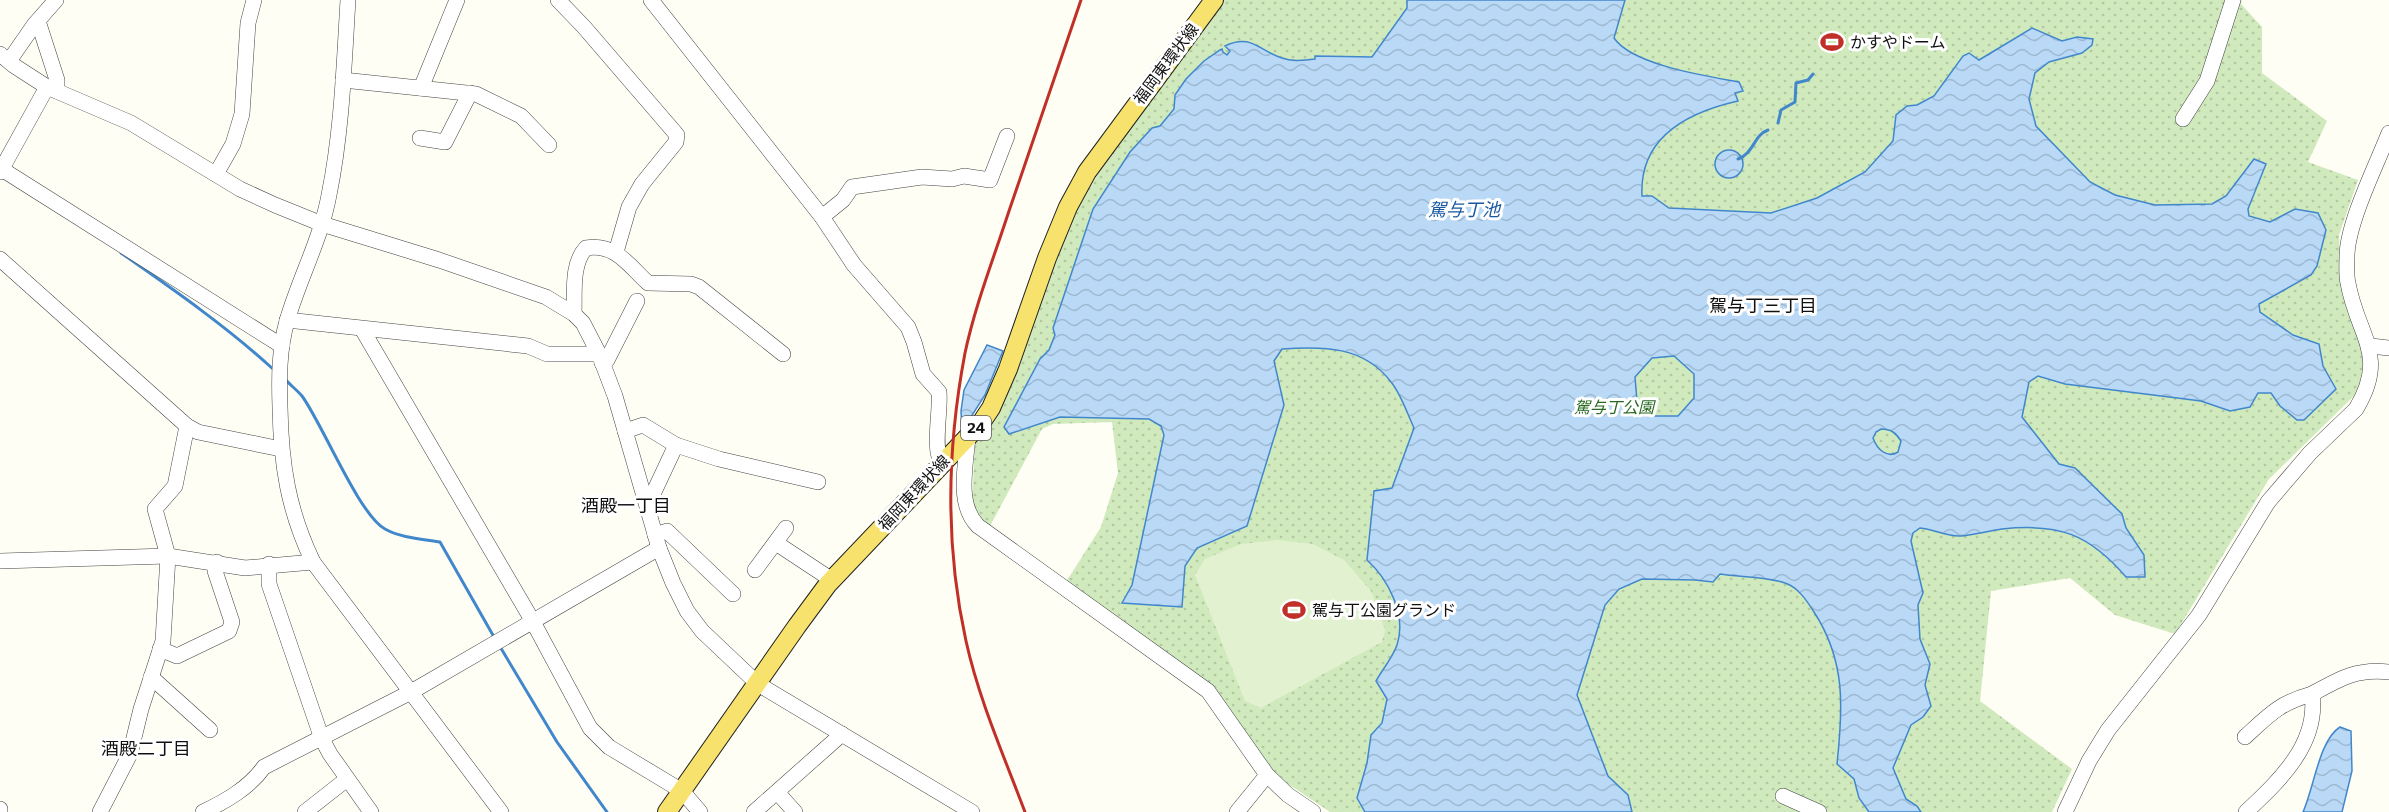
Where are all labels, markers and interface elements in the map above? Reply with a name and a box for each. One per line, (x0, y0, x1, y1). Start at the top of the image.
street label: 福岡東環状線 (1130, 20, 1202, 108)
sports icon: かすやドーム (1819, 29, 1845, 55)
place label: かすやドーム (1850, 33, 1946, 52)
water label: 駕与丁池 (1428, 199, 1502, 221)
district label: 駕与丁三丁目 (1709, 295, 1817, 317)
park label: 駕与丁公園 (1574, 398, 1656, 417)
road number: 24 (961, 416, 991, 440)
street label: 福岡東環状線 (874, 451, 954, 535)
district label: 酒殿一丁目 (581, 495, 671, 517)
sports icon: 駕与丁公園グランド (1281, 597, 1307, 623)
place label: 駕与丁公園グランド (1312, 601, 1456, 620)
district label: 酒殿二丁目 (101, 738, 191, 760)

